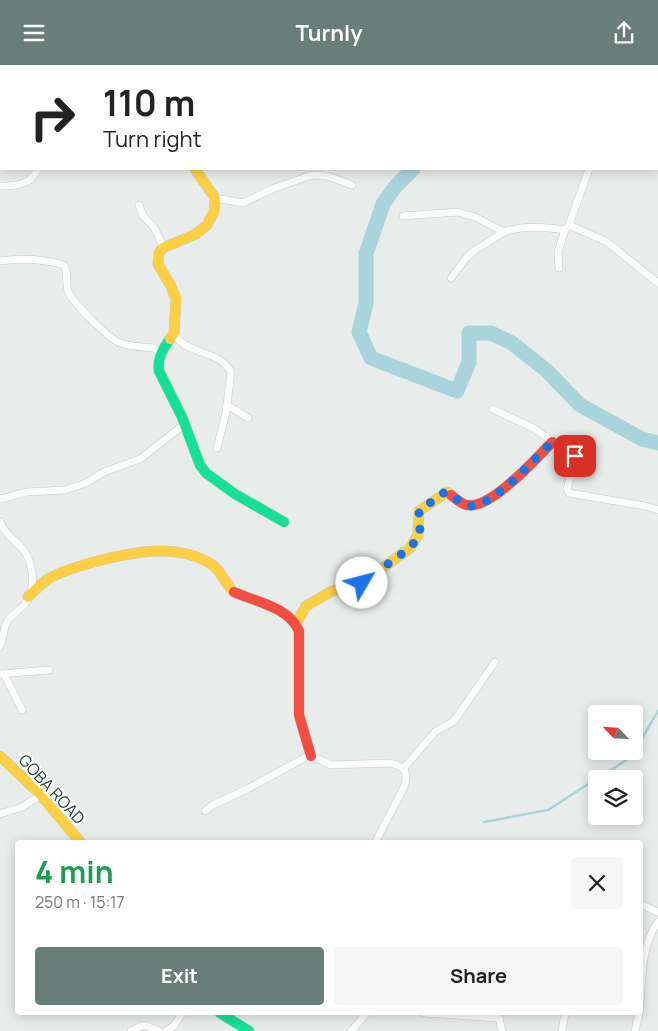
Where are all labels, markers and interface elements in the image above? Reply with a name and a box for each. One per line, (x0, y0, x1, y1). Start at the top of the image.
text: Turnly (295, 18, 363, 48)
icon: menu (20, 19, 48, 47)
icon: share (610, 19, 638, 47)
text: 110 m (103, 79, 195, 127)
icon: right (20, 85, 85, 150)
text: Turn right (103, 124, 201, 154)
pin (554, 435, 596, 477)
icon: arrive (561, 442, 589, 470)
position arrow (335, 556, 387, 608)
north arrow (588, 705, 642, 760)
map controls (588, 705, 643, 825)
street label: GOBA ROAD (14, 749, 90, 829)
button: layers (588, 770, 643, 825)
text: 4 min (35, 851, 113, 892)
button: close (571, 857, 623, 909)
text: 250 m · 15:17 (35, 891, 124, 913)
button: Exit (35, 947, 324, 1005)
button: Share (334, 947, 623, 1005)

